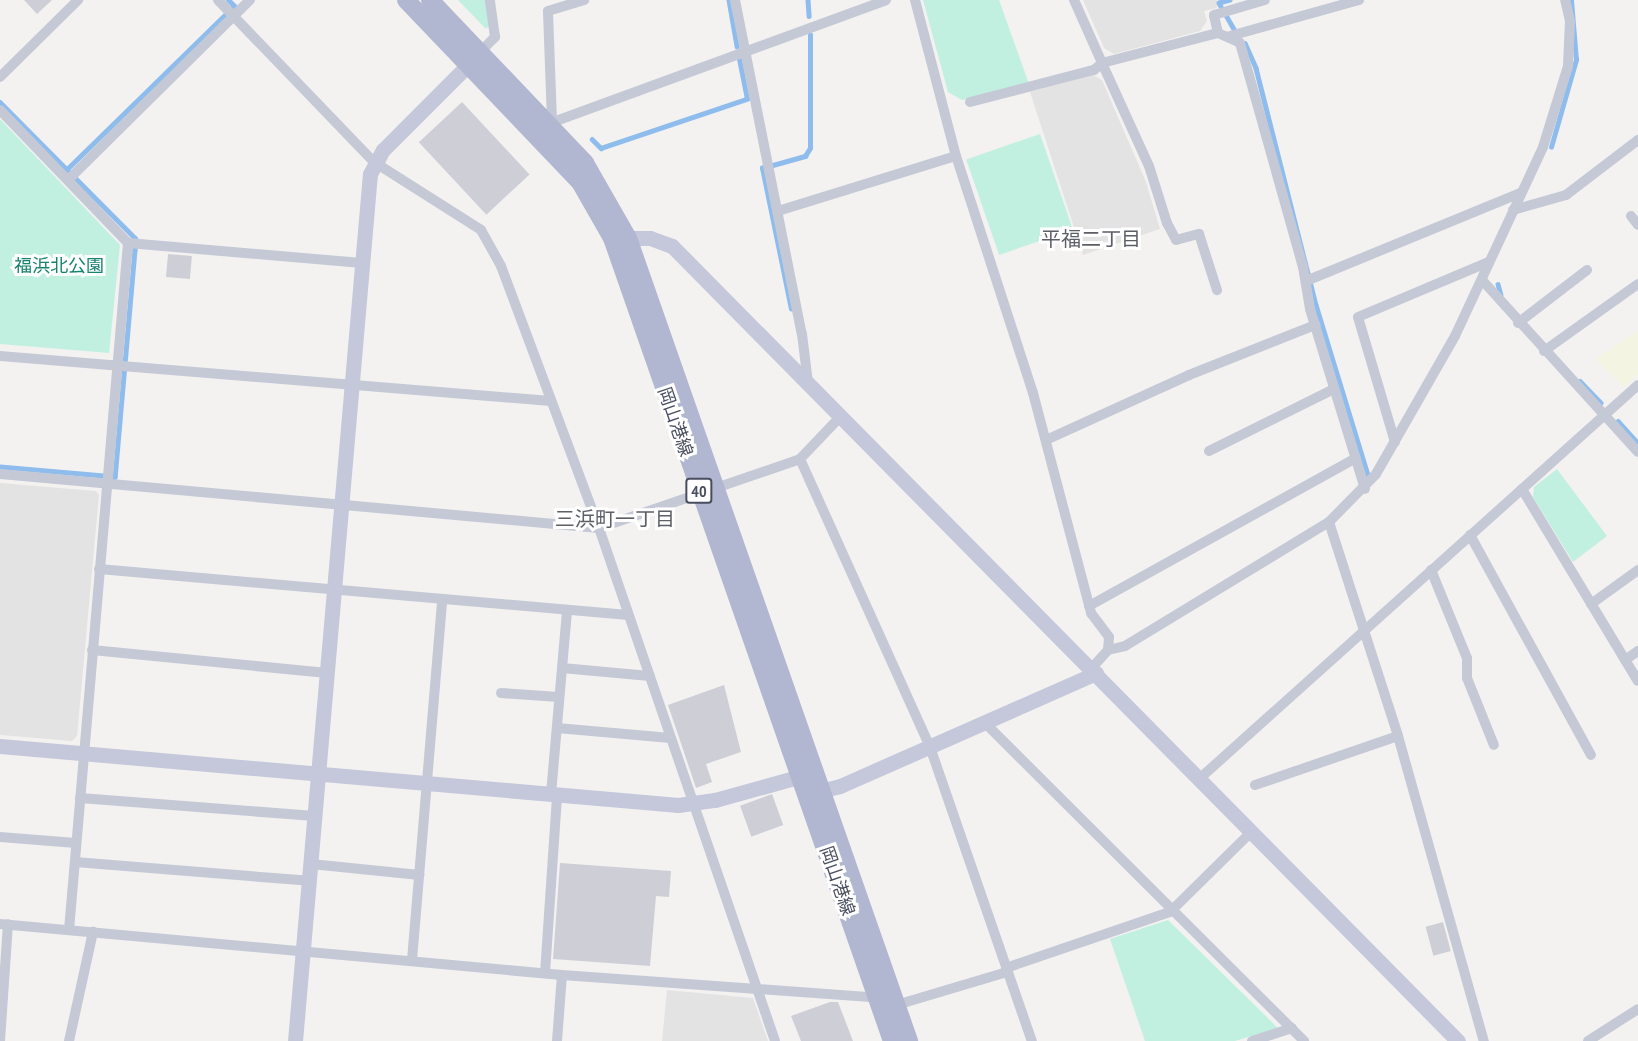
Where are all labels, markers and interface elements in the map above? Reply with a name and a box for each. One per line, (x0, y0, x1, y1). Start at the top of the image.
district label: 平福二丁目 (1041, 227, 1141, 251)
park label: 福浜北公園 (14, 255, 104, 277)
street label: 岡山港線 (653, 384, 697, 460)
road number: 40 (684, 478, 714, 504)
district label: 三浜町一丁目 (555, 507, 675, 531)
street label: 岡山港線 (815, 843, 859, 919)

